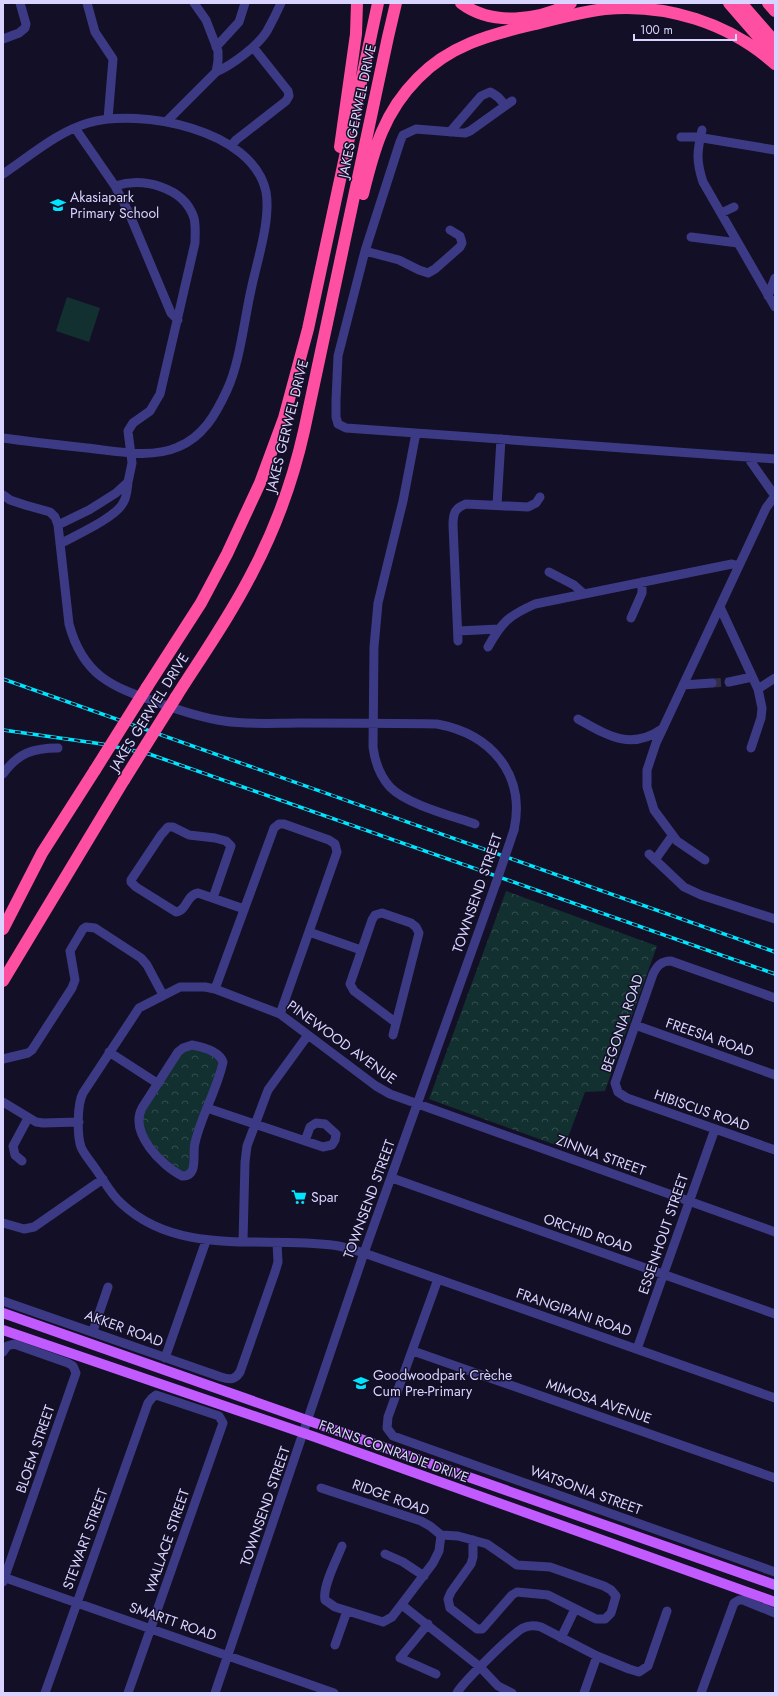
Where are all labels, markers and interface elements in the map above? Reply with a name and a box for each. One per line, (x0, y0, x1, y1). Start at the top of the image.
scale bar (634, 16, 736, 42)
text: 100 m (640, 21, 673, 39)
street label: JAKES GERWEL DRIVE (333, 42, 381, 182)
place label: Akasiapark Primary School (70, 187, 159, 223)
school or university icon: Akasiapark Primary School (49, 196, 67, 214)
street label: JAKES GERWEL DRIVE (260, 357, 313, 496)
street label: JAKES GERWEL DRIVE (103, 649, 194, 777)
street label: TOWNSEND STREET (447, 830, 507, 955)
street label: BEGONIA ROAD (596, 971, 648, 1075)
street label: PINEWOOD AVENUE (283, 995, 401, 1089)
street label: FREESIA ROAD (663, 1013, 757, 1061)
street label: HIBISCUS ROAD (652, 1084, 752, 1136)
street label: ZINNIA STREET (554, 1130, 649, 1181)
street label: TOWNSEND STREET (338, 1136, 400, 1261)
street label: ESSENHOUT STREET (633, 1171, 693, 1297)
place label: Spar (311, 1187, 338, 1207)
supermarket icon: Spar (290, 1188, 308, 1206)
street label: ORCHID ROAD (541, 1208, 635, 1258)
street label: FRANGIPANI ROAD (514, 1283, 634, 1341)
street label: AKKER ROAD (82, 1305, 166, 1351)
place label: Goodwoodpark Crèche Cum Pre-Primary (373, 1365, 512, 1401)
school or university icon: Goodwoodpark Crèche Cum Pre-Primary (352, 1374, 370, 1392)
street label: MIMOSA AVENUE (544, 1374, 654, 1428)
street label: BLOEM STREET (11, 1402, 60, 1496)
street label: FRANS CONRADIE DRIVE (316, 1415, 472, 1487)
street label: TOWNSEND STREET (235, 1443, 295, 1568)
street label: WATSONIA STREET (527, 1460, 645, 1520)
street label: RIDGE ROAD (350, 1474, 432, 1520)
street label: STEWART STREET (57, 1485, 113, 1592)
street label: WALLACE STREET (140, 1486, 194, 1596)
street label: SMARTT ROAD (127, 1597, 219, 1645)

